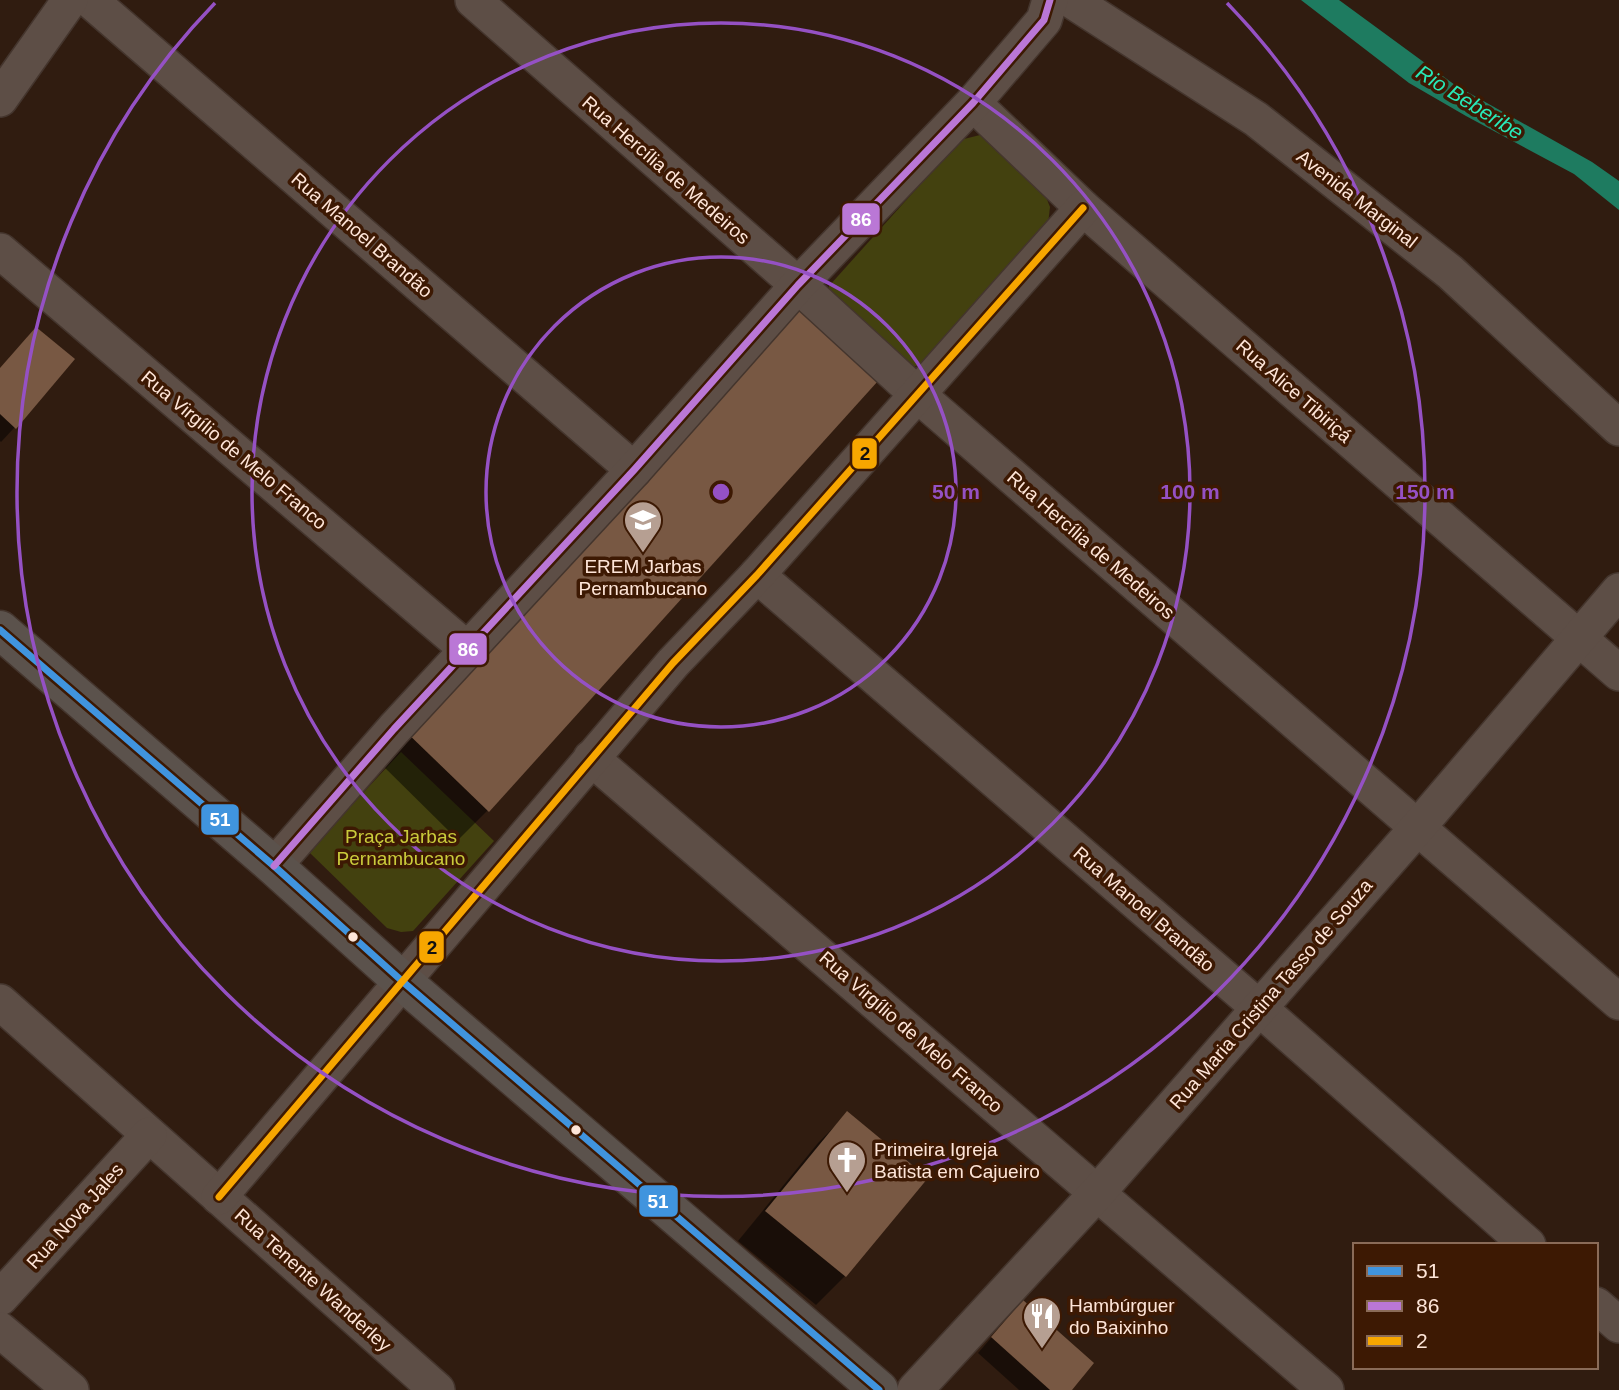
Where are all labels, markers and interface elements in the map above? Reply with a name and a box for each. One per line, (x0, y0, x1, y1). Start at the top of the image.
water label: Rio Beberibe (1412, 60, 1528, 144)
street label: Rua Hercília de Medeiros (578, 92, 754, 248)
street label: Avenida Marginal (1293, 146, 1421, 252)
street label: Rua Manoel Brandão (287, 168, 437, 302)
line badge: 86 (841, 202, 881, 236)
text: 86 (850, 209, 872, 230)
street label: Rua Alice Tibiriçá (1232, 335, 1356, 447)
street label: Rua Virgílio de Melo Franco (137, 366, 331, 534)
line badge: 2 (851, 437, 878, 470)
text: 2 (860, 443, 870, 464)
street label: Rua Hercília de Medeiros (1003, 467, 1179, 623)
centre of rings (709, 480, 733, 504)
text: 50 m (932, 480, 980, 503)
text: 100 m (1160, 480, 1220, 503)
text: 150 m (1395, 480, 1455, 503)
school or university icon: EREM Jarbas Pernambucano (622, 499, 664, 554)
place label: EREM Jarbas Pernambucano (579, 556, 707, 599)
line badge: 86 (448, 632, 488, 666)
text: 86 (457, 639, 479, 660)
line badge: 51 (200, 803, 240, 836)
text: 51 (209, 809, 231, 830)
park label: Praça Jarbas Pernambucano (337, 826, 465, 869)
street label: Rua Manoel Brandão (1069, 842, 1219, 976)
street label: Rua Maria Cristina Tasso de Souza (1165, 875, 1377, 1113)
unlabelled marker (346, 930, 360, 944)
line badge: 2 (418, 930, 445, 964)
text: 2 (427, 937, 437, 958)
street label: Rua Virgílio de Melo Franco (815, 947, 1007, 1117)
unlabelled marker (569, 1123, 583, 1137)
church icon: Primeira Igreja Batista em Cajueiro (826, 1139, 868, 1194)
place label: Primeira Igreja Batista em Cajueiro (874, 1139, 1040, 1182)
street label: Rua Nova Jales (22, 1159, 128, 1273)
line badge: 51 (638, 1184, 679, 1218)
text: 51 (647, 1191, 669, 1212)
street label: Rua Tenente Wanderley (231, 1204, 396, 1356)
legend (1353, 1243, 1598, 1369)
text: 51 (1416, 1259, 1439, 1282)
text: 86 (1416, 1294, 1439, 1317)
restaurant icon: Hambúrguer do Baixinho (1021, 1295, 1063, 1350)
place label: Hambúrguer do Baixinho (1069, 1295, 1175, 1338)
text: 2 (1416, 1329, 1428, 1352)

